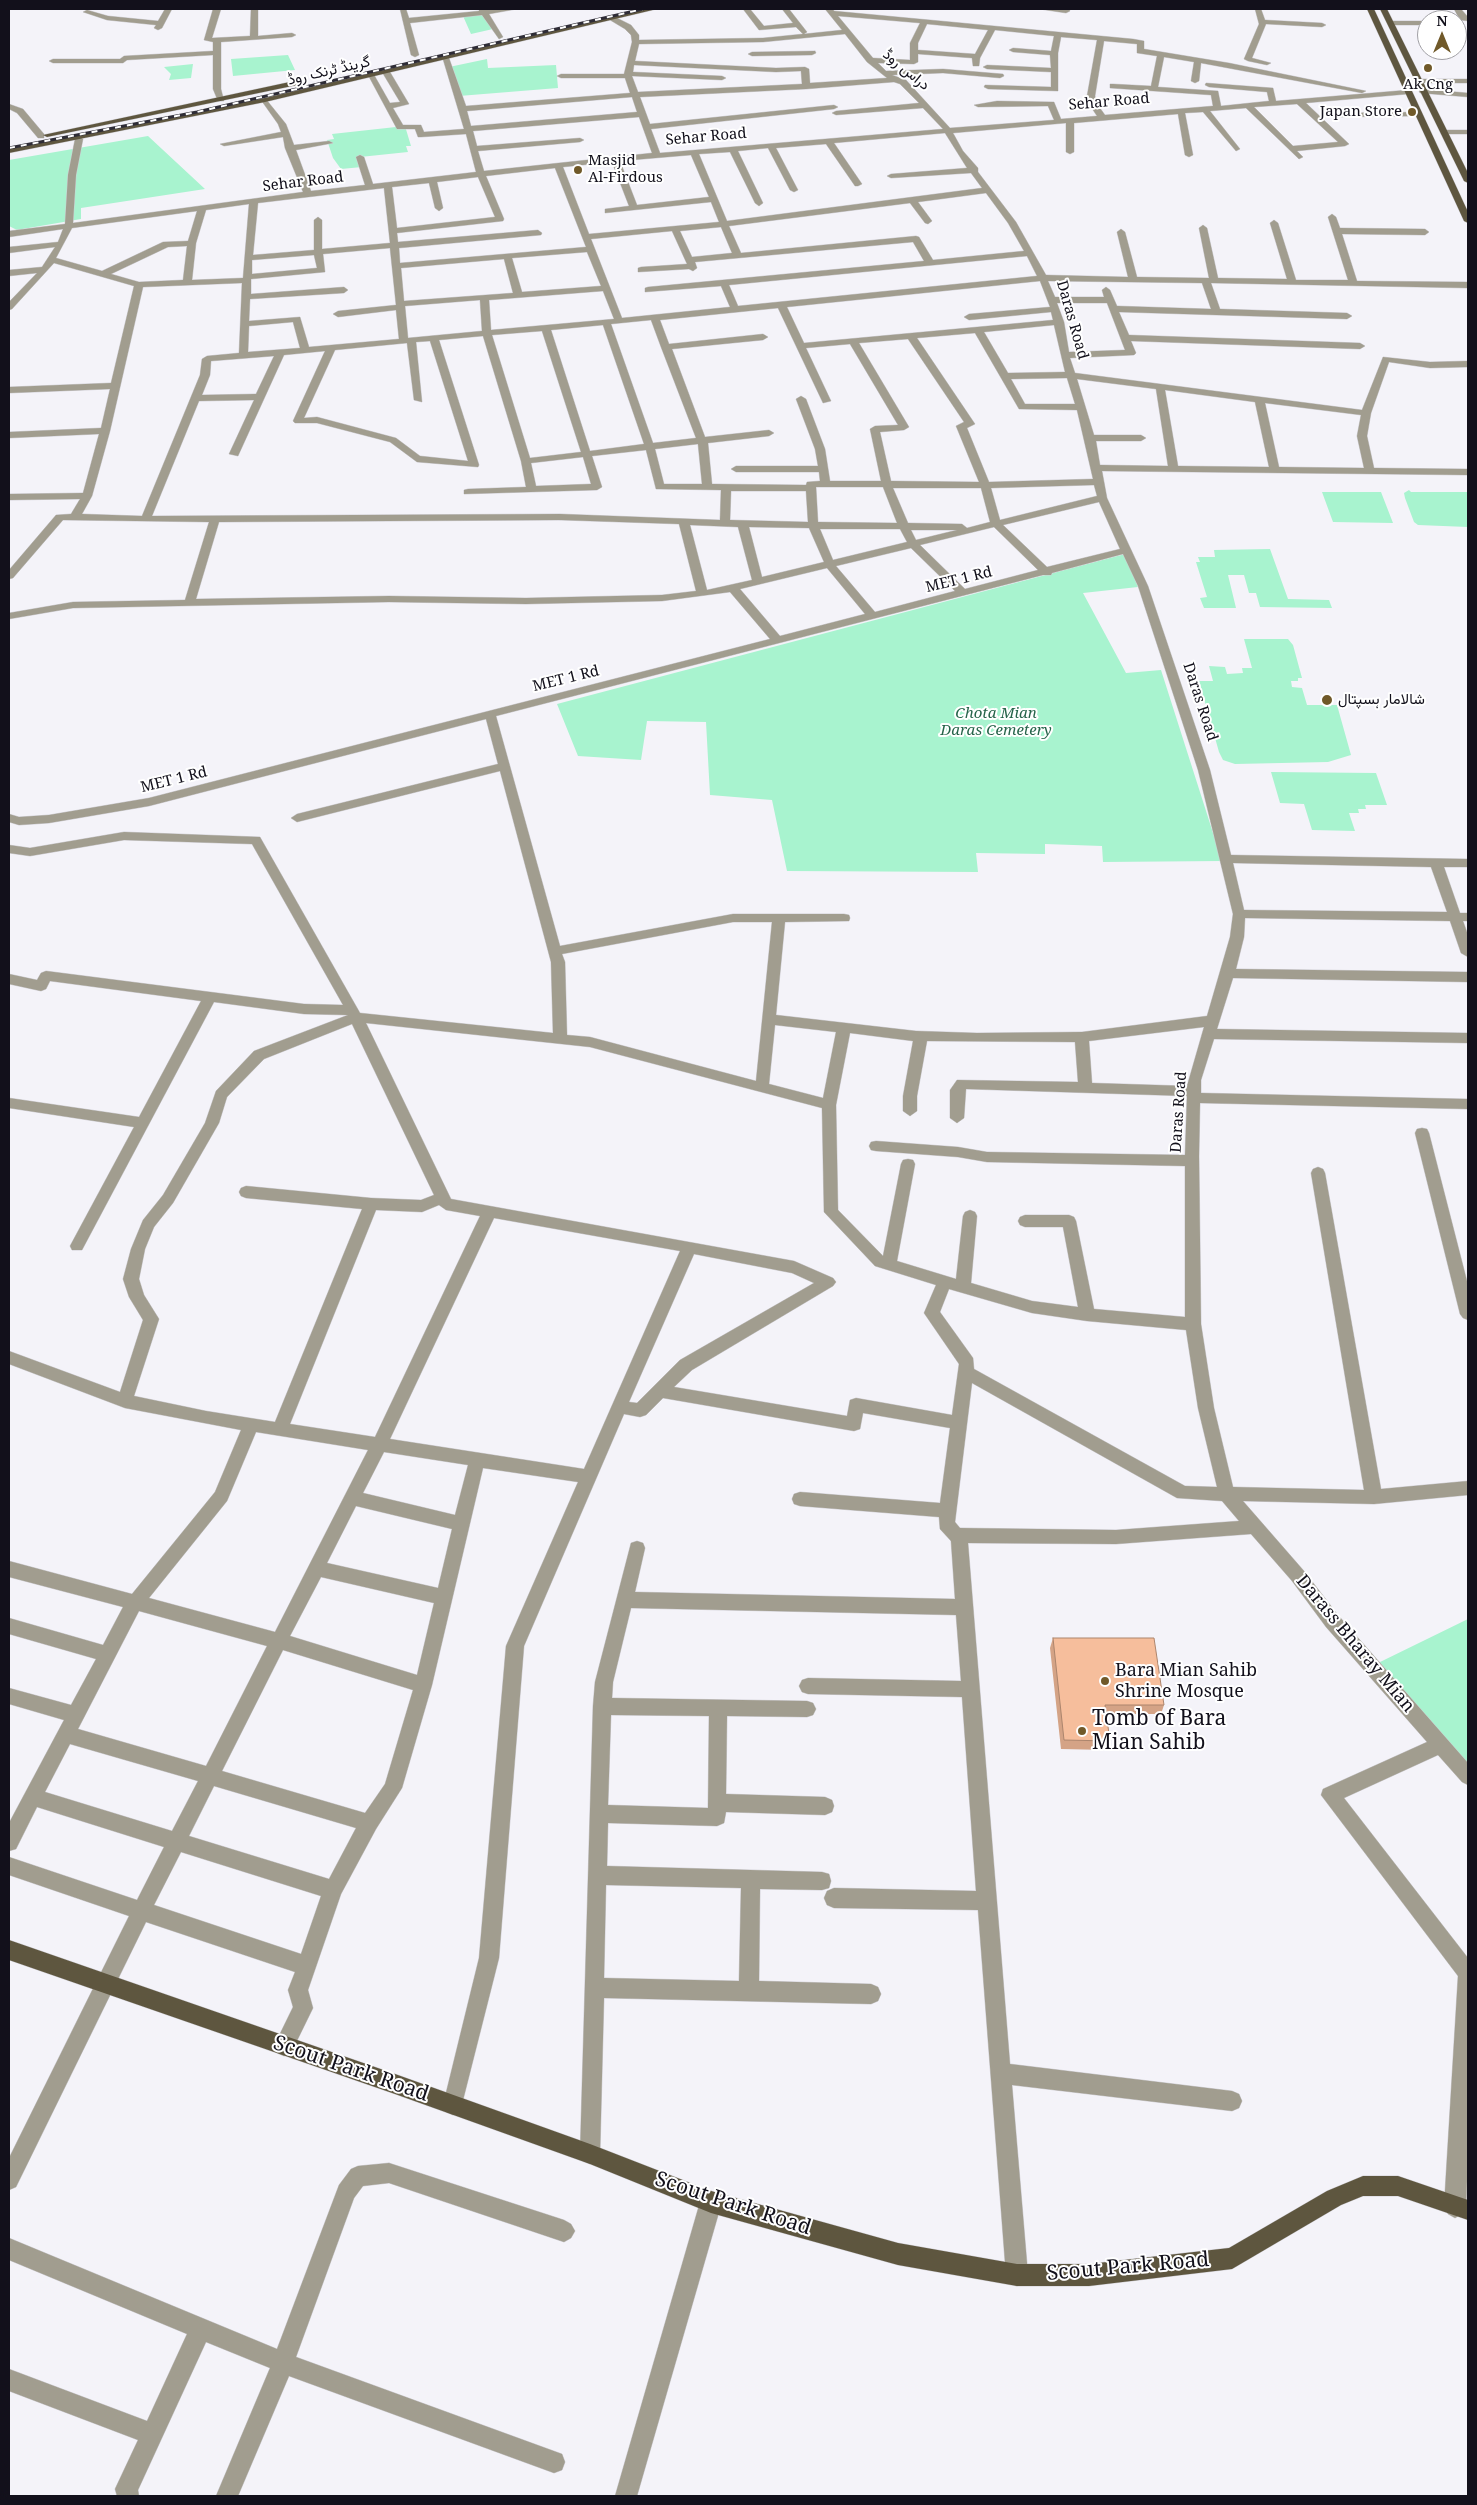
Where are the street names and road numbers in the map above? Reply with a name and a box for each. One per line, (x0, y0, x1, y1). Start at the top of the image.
street label: دراس روڈ (879, 46, 933, 94)
street label: گرینڈ ٹرنک روڈ (286, 53, 372, 89)
street label: Sehar Road (1068, 89, 1150, 115)
street label: Sehar Road (665, 124, 747, 150)
street label: Sehar Road (262, 168, 344, 196)
street label: Daras Road (1052, 278, 1092, 362)
street label: MET 1 Rd (924, 563, 994, 597)
street label: Daras Road (1179, 661, 1221, 743)
street label: MET 1 Rd (531, 662, 601, 696)
street label: MET 1 Rd (139, 763, 209, 797)
street label: Daras Road (1167, 1071, 1191, 1153)
street label: Darass Bharay Mian (1291, 1571, 1419, 1717)
street label: Scout Park Road (270, 2031, 432, 2107)
street label: Scout Park Road (652, 2167, 814, 2241)
street label: Scout Park Road (1046, 2247, 1210, 2287)

